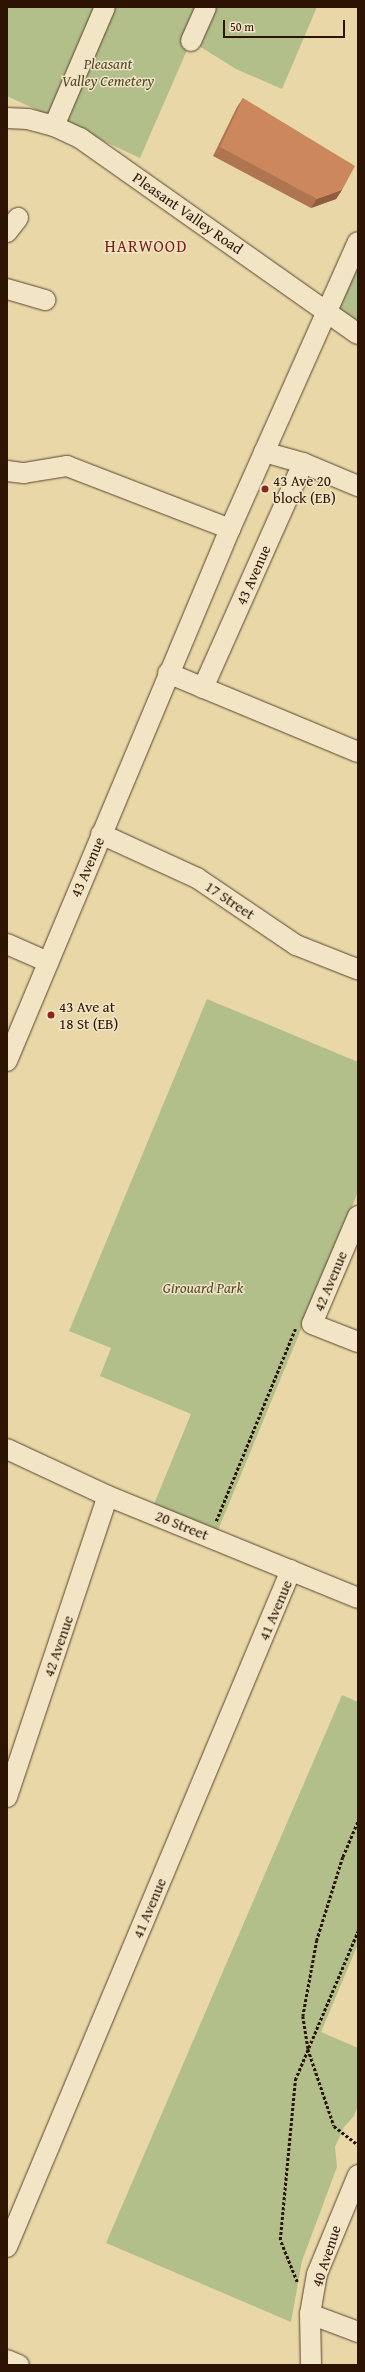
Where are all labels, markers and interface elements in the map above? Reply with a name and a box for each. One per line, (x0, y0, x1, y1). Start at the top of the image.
scale bar (225, 12, 347, 38)
text: 50 m (230, 18, 254, 35)
park label: Pleasant Valley Cemetery (62, 54, 154, 89)
street label: Pleasant Valley Road (130, 168, 246, 258)
district label: HARWOOD (105, 236, 187, 256)
place label: 43 Ave 20 block (EB) (273, 471, 336, 506)
marker: 43 Ave 20 block (EB) (260, 484, 270, 494)
street label: 43 Avenue (232, 542, 274, 608)
street label: 43 Avenue (66, 834, 108, 900)
street label: 17 Street (202, 877, 258, 923)
place label: 43 Ave at 18 St (EB) (59, 997, 118, 1032)
marker: 43 Ave at 18 St (EB) (46, 1010, 56, 1020)
street label: 42 Avenue (309, 1248, 351, 1314)
park label: Girouard Park (163, 1279, 243, 1297)
street label: 20 Street (153, 1506, 211, 1544)
street label: 41 Avenue (254, 1577, 296, 1643)
street label: 42 Avenue (39, 1613, 77, 1679)
street label: 41 Avenue (128, 1875, 170, 1941)
street label: 40 Avenue (308, 2223, 344, 2289)

